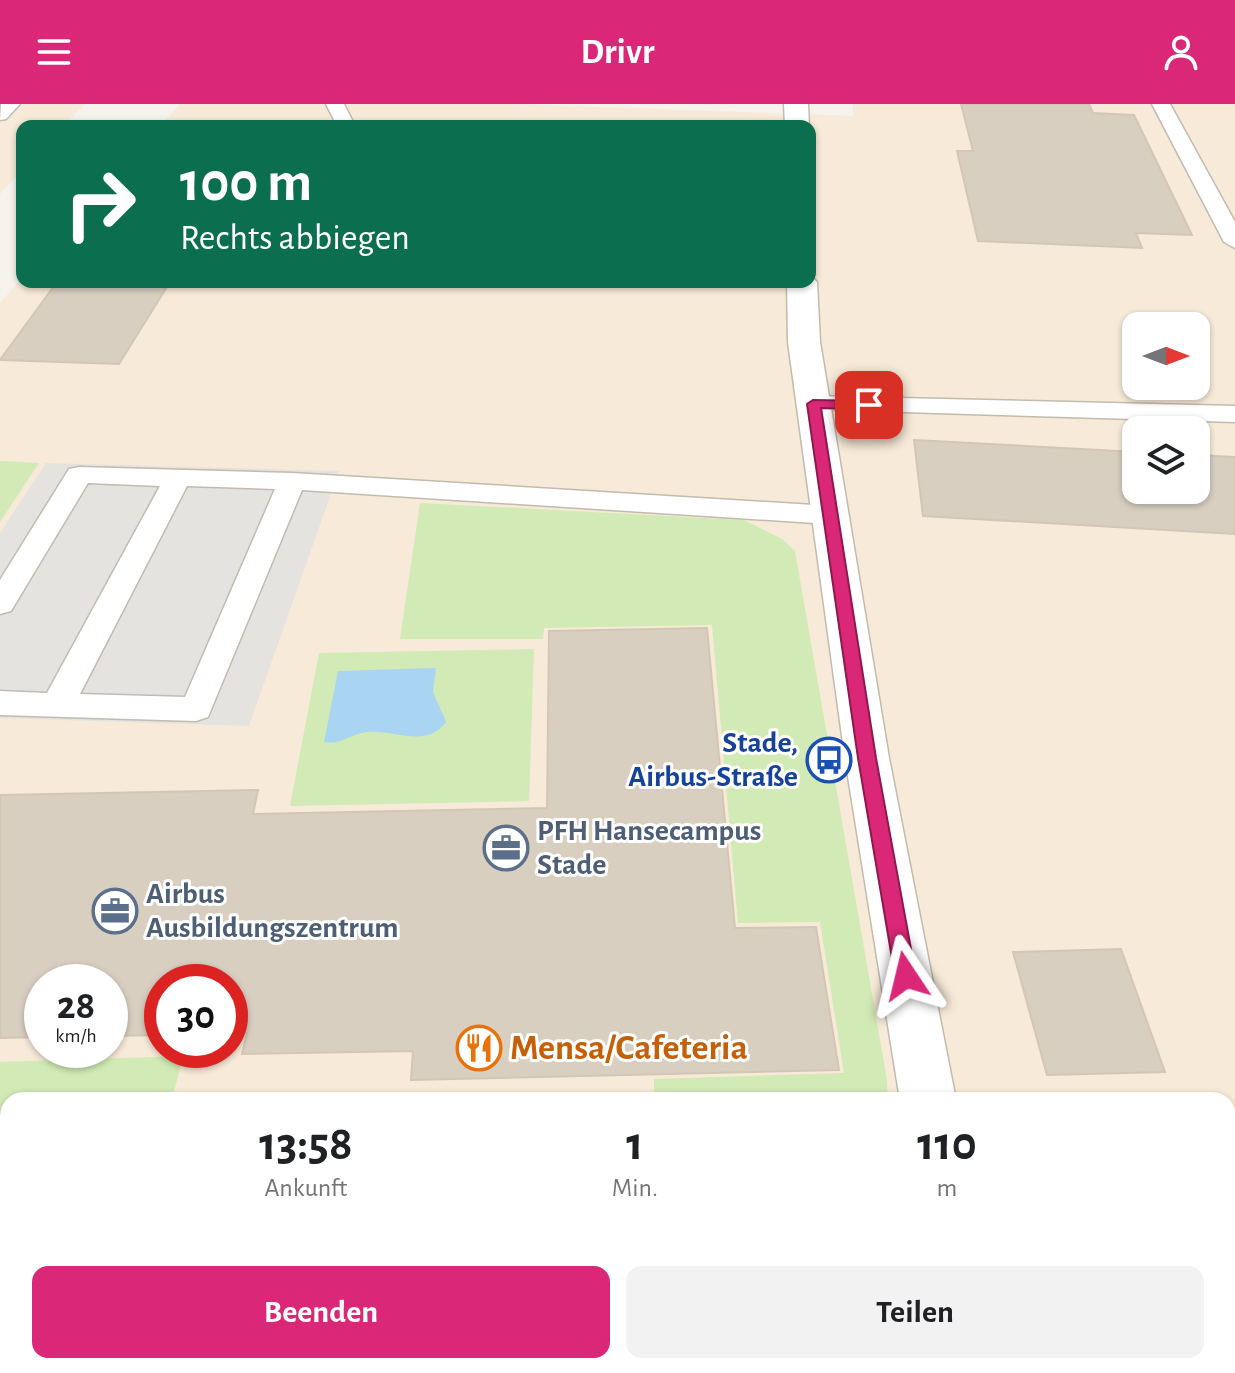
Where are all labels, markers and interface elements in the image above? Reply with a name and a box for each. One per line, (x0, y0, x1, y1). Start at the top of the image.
icon: menu (32, 30, 76, 74)
icon: person (1159, 30, 1203, 74)
text: Drivr (581, 34, 654, 70)
icon: right (48, 152, 152, 256)
text: 100 m (180, 155, 312, 211)
text: Rechts abbiegen (180, 220, 410, 256)
north arrow (1122, 312, 1210, 400)
map controls (1122, 312, 1210, 504)
pin (835, 371, 903, 439)
icon: arrive (847, 383, 891, 427)
button: layers (1122, 416, 1210, 504)
place label: Stade, Airbus-Straße (628, 728, 798, 792)
bus stop icon: Stade, Airbus-Straße (805, 736, 853, 784)
place label: PFH Hansecampus Stade (537, 816, 761, 880)
office icon: PFH Hansecampus Stade (482, 824, 530, 872)
place label: Airbus Ausbildungszentrum (146, 879, 399, 943)
office icon: Airbus Ausbildungszentrum (91, 887, 139, 935)
position arrow (864, 934, 948, 1018)
speed limit sign: 30 (144, 964, 248, 1068)
text: 28 (57, 986, 95, 1026)
restaurant icon: Mensa/Cafeteria (455, 1024, 503, 1072)
text: km/h (55, 1026, 97, 1046)
place label: Mensa/Cafeteria (510, 1030, 748, 1066)
text: 13:58 (259, 1121, 353, 1169)
text: 1 (626, 1121, 644, 1169)
text: 110 (917, 1121, 977, 1169)
text: Ankunft (265, 1175, 347, 1201)
text: Min. (612, 1175, 658, 1201)
text: m (937, 1175, 957, 1201)
button: Beenden (32, 1266, 610, 1358)
button: Teilen (626, 1266, 1204, 1358)

